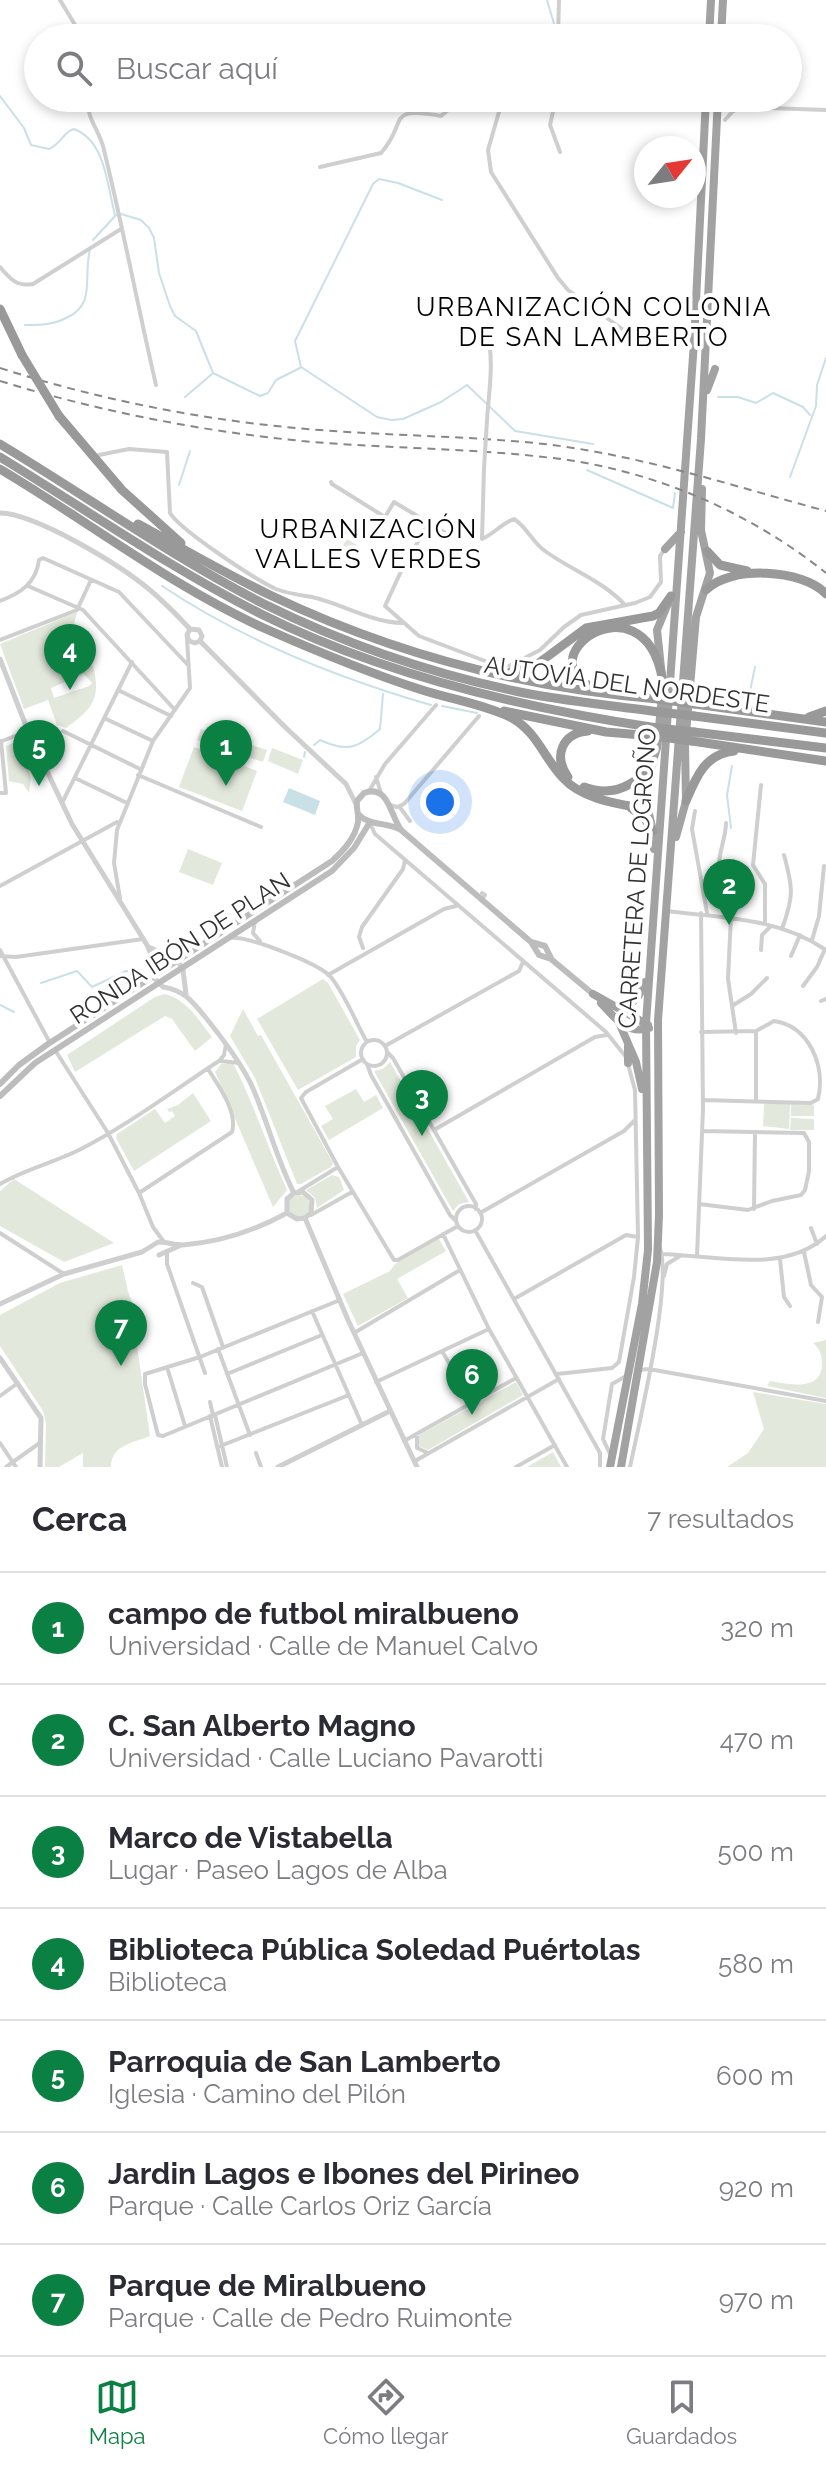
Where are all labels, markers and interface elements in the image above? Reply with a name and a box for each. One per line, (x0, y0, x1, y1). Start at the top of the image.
search box (24, 24, 802, 112)
icon: search (52, 46, 96, 90)
text: Buscar aquí (116, 51, 278, 86)
north arrow (634, 136, 706, 208)
district label: URBANIZACIÓN COLONIA DE SAN LAMBERTO (416, 291, 772, 352)
district label: URBANIZACIÓN VALLES VERDES (255, 513, 483, 574)
pin: 4 (44, 624, 96, 690)
street label: AUTOVÍA DEL NORDESTE (482, 650, 772, 718)
pin: 5 (13, 720, 65, 786)
pin: 1 (200, 720, 252, 786)
street label: CARRETERA DE LOGROÑO (612, 727, 662, 1029)
your location (420, 782, 460, 822)
pin: 2 (703, 859, 755, 925)
street label: RONDA IBÓN DE PLAN (65, 866, 295, 1030)
pin: 3 (396, 1070, 448, 1136)
pin: 7 (95, 1300, 147, 1366)
pin: 6 (446, 1349, 498, 1415)
text: Cerca (32, 1499, 127, 1539)
text: 7 resultados (647, 1504, 794, 1534)
text: campo de futbol miralbueno (108, 1596, 519, 1631)
text: 1 (52, 1613, 64, 1643)
text: 320 m (720, 1613, 794, 1643)
text: Universidad · Calle de Manuel Calvo (108, 1631, 538, 1661)
text: C. San Alberto Magno (108, 1708, 416, 1743)
text: 2 (51, 1725, 65, 1755)
text: 470 m (720, 1725, 794, 1755)
text: Universidad · Calle Luciano Pavarotti (108, 1743, 544, 1773)
text: Marco de Vistabella (108, 1820, 393, 1855)
text: 3 (51, 1837, 65, 1867)
text: 500 m (717, 1837, 794, 1867)
text: Lugar · Paseo Lagos de Alba (108, 1855, 448, 1885)
text: Biblioteca Pública Soledad Puértolas (108, 1932, 641, 1967)
text: 4 (51, 1949, 65, 1979)
text: 580 m (718, 1949, 794, 1979)
text: Biblioteca (108, 1967, 227, 1997)
text: Parroquia de San Lamberto (108, 2044, 501, 2079)
text: 5 (51, 2061, 65, 2091)
text: 600 m (716, 2061, 794, 2091)
text: Iglesia · Camino del Pilón (108, 2079, 406, 2109)
text: Jardin Lagos e Ibones del Pirineo (108, 2156, 580, 2191)
text: 6 (50, 2173, 66, 2203)
text: 920 m (719, 2173, 794, 2203)
text: Parque · Calle Carlos Oriz García (108, 2191, 492, 2221)
text: Parque de Miralbueno (108, 2268, 426, 2303)
text: 7 (51, 2285, 65, 2315)
text: 970 m (719, 2285, 794, 2315)
text: Parque · Calle de Pedro Ruimonte (108, 2303, 512, 2333)
tab: Mapa (89, 2375, 146, 2449)
tab: Cómo llegar (323, 2375, 448, 2449)
tab: Guardados (626, 2375, 737, 2449)

